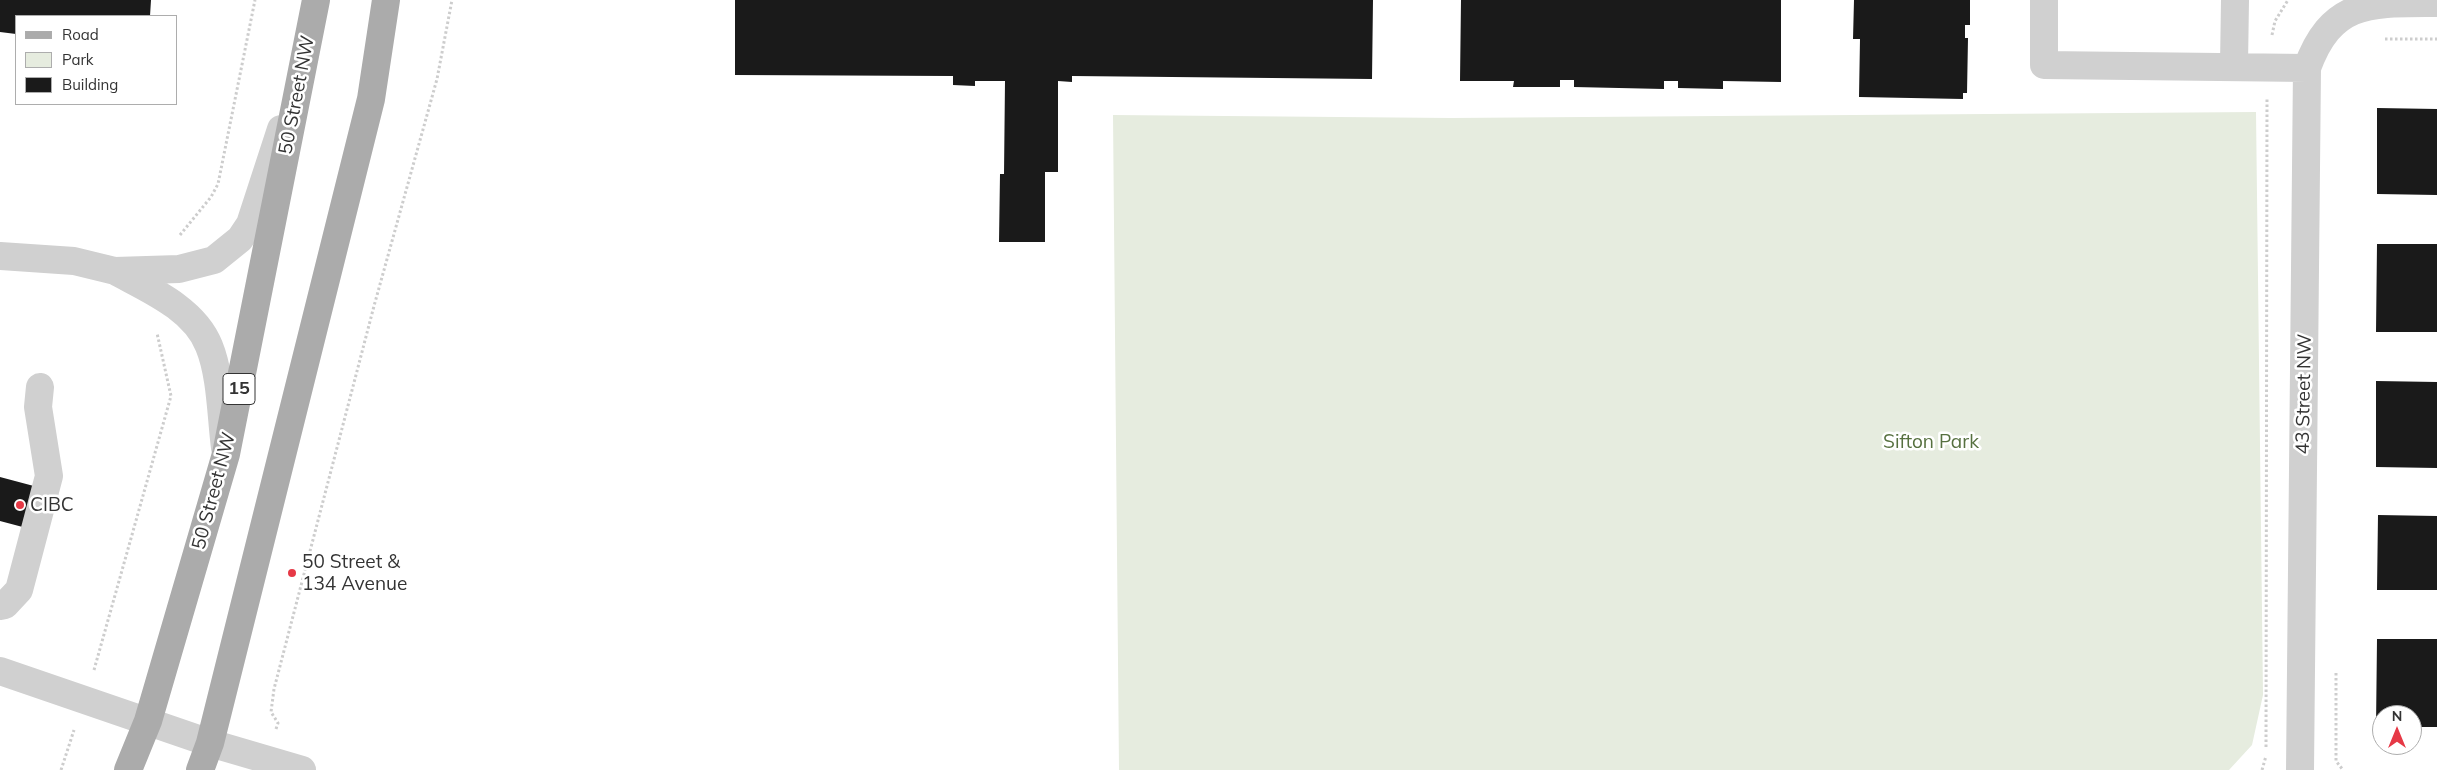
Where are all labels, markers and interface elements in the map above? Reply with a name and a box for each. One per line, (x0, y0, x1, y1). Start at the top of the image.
legend (15, 15, 178, 105)
text: Road (62, 25, 99, 44)
street label: 50 Street NW (274, 34, 320, 156)
text: Park (62, 50, 94, 69)
text: Building (62, 75, 118, 94)
street label: 43 Street NW (2292, 334, 2316, 454)
road number: 15 (223, 374, 255, 404)
street label: 50 Street NW (187, 430, 241, 552)
park label: Sifton Park (1883, 431, 1979, 453)
place label: CIBC (30, 494, 74, 516)
marker: CIBC (14, 499, 26, 511)
place label: 50 Street & 134 Avenue (302, 551, 407, 595)
marker: 50 Street & 134 Avenue (286, 567, 298, 579)
north arrow (2372, 705, 2422, 755)
text: N (2392, 707, 2402, 725)

